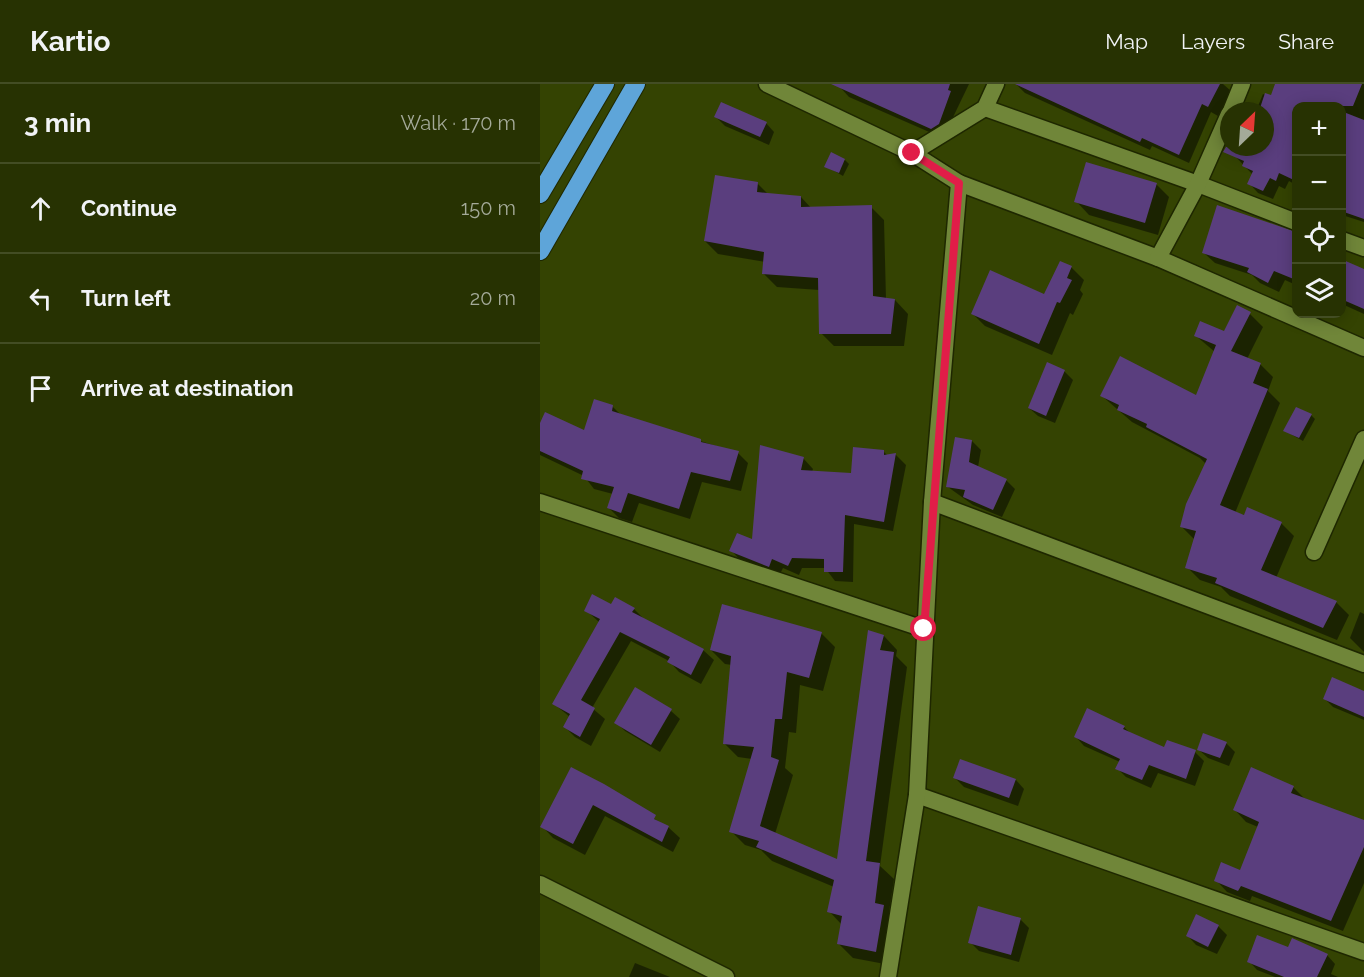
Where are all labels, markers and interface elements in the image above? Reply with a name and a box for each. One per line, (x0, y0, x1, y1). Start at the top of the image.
text: Kartio (30, 25, 110, 58)
text: Map (1105, 29, 1148, 54)
text: Layers (1181, 29, 1245, 54)
text: Share (1278, 29, 1334, 54)
north arrow (1220, 102, 1274, 156)
map controls (1292, 102, 1346, 318)
button: + (1292, 102, 1346, 156)
text: 3 min (24, 108, 91, 138)
text: Walk · 170 m (400, 111, 516, 135)
route end (898, 139, 924, 165)
button: − (1292, 156, 1346, 210)
icon: ahead (24, 192, 57, 225)
text: Continue (81, 195, 177, 221)
text: 150 m (461, 196, 516, 220)
button: locate (1292, 210, 1346, 264)
button: layers (1292, 264, 1346, 318)
icon: left (24, 282, 57, 315)
text: Turn left (81, 285, 171, 311)
text: 20 m (470, 286, 516, 310)
icon: arrive (24, 372, 57, 405)
text: Arrive at destination (81, 375, 294, 401)
route start (910, 615, 936, 641)

